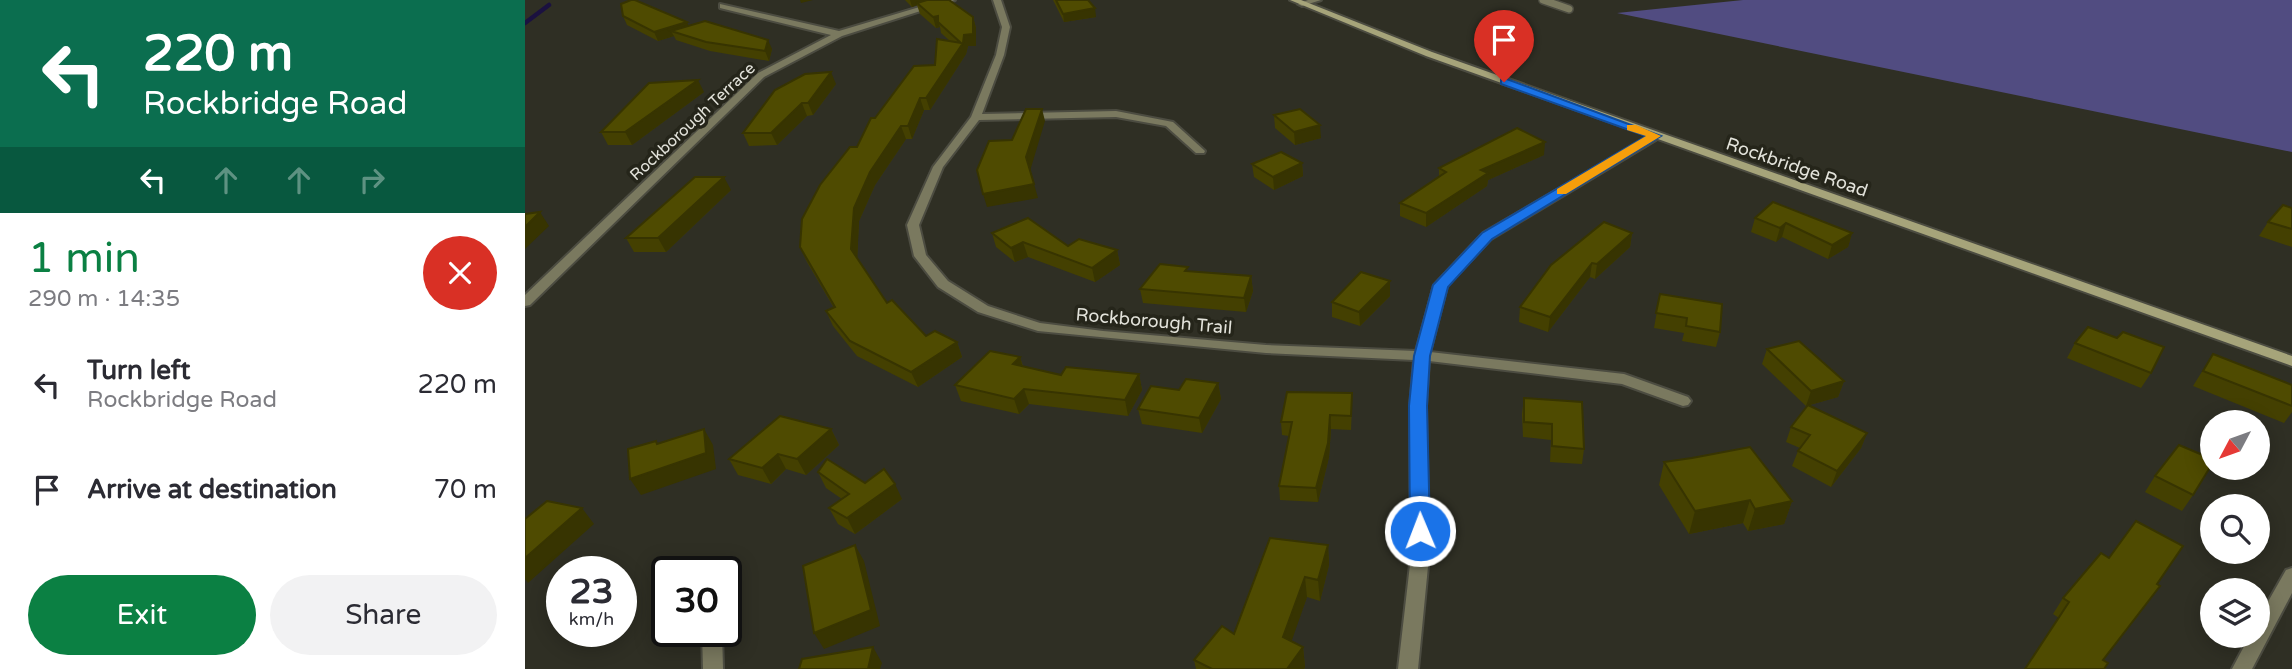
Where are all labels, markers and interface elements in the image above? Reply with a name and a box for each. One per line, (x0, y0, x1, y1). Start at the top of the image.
pin (1474, 10, 1534, 82)
icon: arrive (1485, 21, 1523, 59)
text: 220 m (143, 25, 293, 84)
icon: left (28, 28, 119, 119)
street label: Rockborough Terrace (626, 58, 760, 185)
text: Rockbridge Road (143, 85, 407, 123)
street label: Rockbridge Road (1723, 132, 1871, 202)
icon: left (134, 161, 172, 199)
icon: ahead (207, 161, 245, 199)
icon: ahead (280, 161, 318, 199)
icon: right (353, 161, 391, 199)
text: 1 min (28, 233, 140, 284)
button: close (423, 236, 497, 310)
text: 290 m · 14:35 (28, 285, 180, 313)
street label: Rockborough Trail (1075, 303, 1233, 339)
text: Turn left (87, 355, 190, 386)
icon: left (28, 366, 66, 404)
text: 220 m (417, 369, 497, 400)
text: Rockbridge Road (87, 386, 277, 414)
north arrow (2200, 410, 2270, 480)
map controls (2200, 410, 2270, 648)
icon: arrive (28, 471, 66, 509)
text: Arrive at destination (87, 474, 337, 505)
text: 70 m (434, 474, 497, 505)
position arrow (1383, 494, 1457, 568)
button: search (2200, 494, 2270, 564)
speed limit sign: 30 (651, 556, 742, 647)
text: 23 (570, 571, 613, 613)
button: Exit (28, 575, 256, 655)
button: Share (270, 575, 497, 655)
button: layers (2200, 578, 2270, 648)
text: km/h (569, 608, 614, 630)

